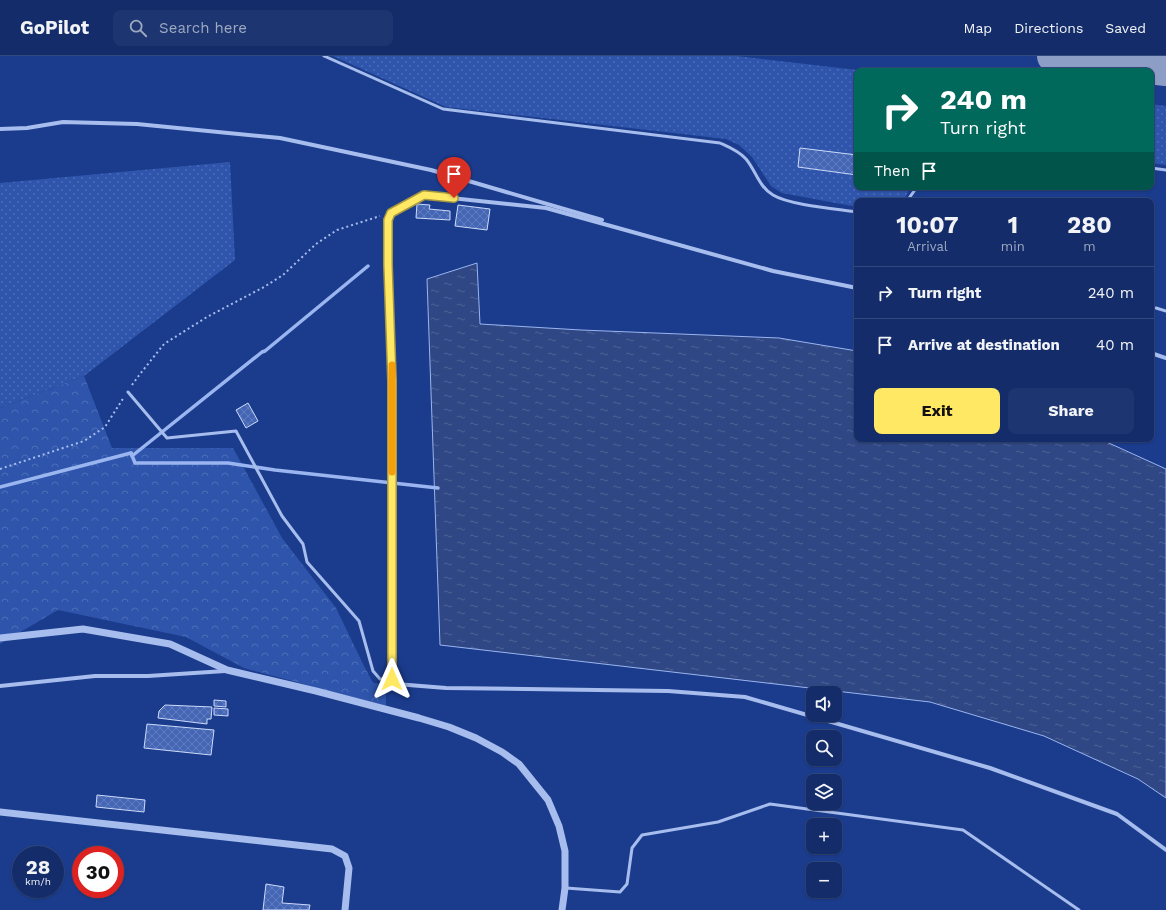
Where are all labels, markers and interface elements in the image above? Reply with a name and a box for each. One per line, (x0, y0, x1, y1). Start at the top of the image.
search box (113, 10, 393, 46)
text: GoPilot (20, 16, 89, 39)
icon: search (127, 17, 149, 39)
text: Search here (159, 19, 247, 37)
text: Map (964, 20, 992, 36)
text: Directions (1014, 20, 1083, 36)
text: Saved (1105, 20, 1146, 36)
text: 240 m (940, 83, 1027, 116)
icon: right (874, 84, 926, 136)
text: Turn right (940, 117, 1026, 138)
pin (437, 157, 471, 198)
icon: arrive (918, 160, 940, 182)
text: Then (874, 162, 910, 180)
icon: arrive (443, 163, 465, 185)
text: 10:07 (896, 211, 959, 239)
text: 1 (1008, 211, 1018, 239)
text: 280 (1067, 211, 1112, 239)
text: Arrival (907, 239, 948, 254)
text: min (1001, 239, 1025, 254)
text: m (1083, 239, 1096, 254)
icon: right (874, 282, 896, 304)
text: Turn right (908, 284, 981, 302)
text: 240 m (1088, 284, 1134, 302)
icon: arrive (874, 334, 896, 356)
text: Arrive at destination (908, 336, 1060, 354)
text: 40 m (1096, 336, 1134, 354)
button: Exit (874, 388, 1000, 434)
button: Share (1008, 388, 1134, 434)
position arrow (371, 658, 413, 700)
map controls (806, 686, 842, 898)
button: sound (806, 686, 842, 722)
button: search (806, 730, 842, 766)
button: layers (806, 774, 842, 810)
button: + (806, 818, 842, 854)
speed limit sign: 30 (72, 846, 124, 898)
text: 28 (26, 855, 50, 879)
button: − (806, 862, 842, 898)
text: km/h (25, 876, 51, 887)

